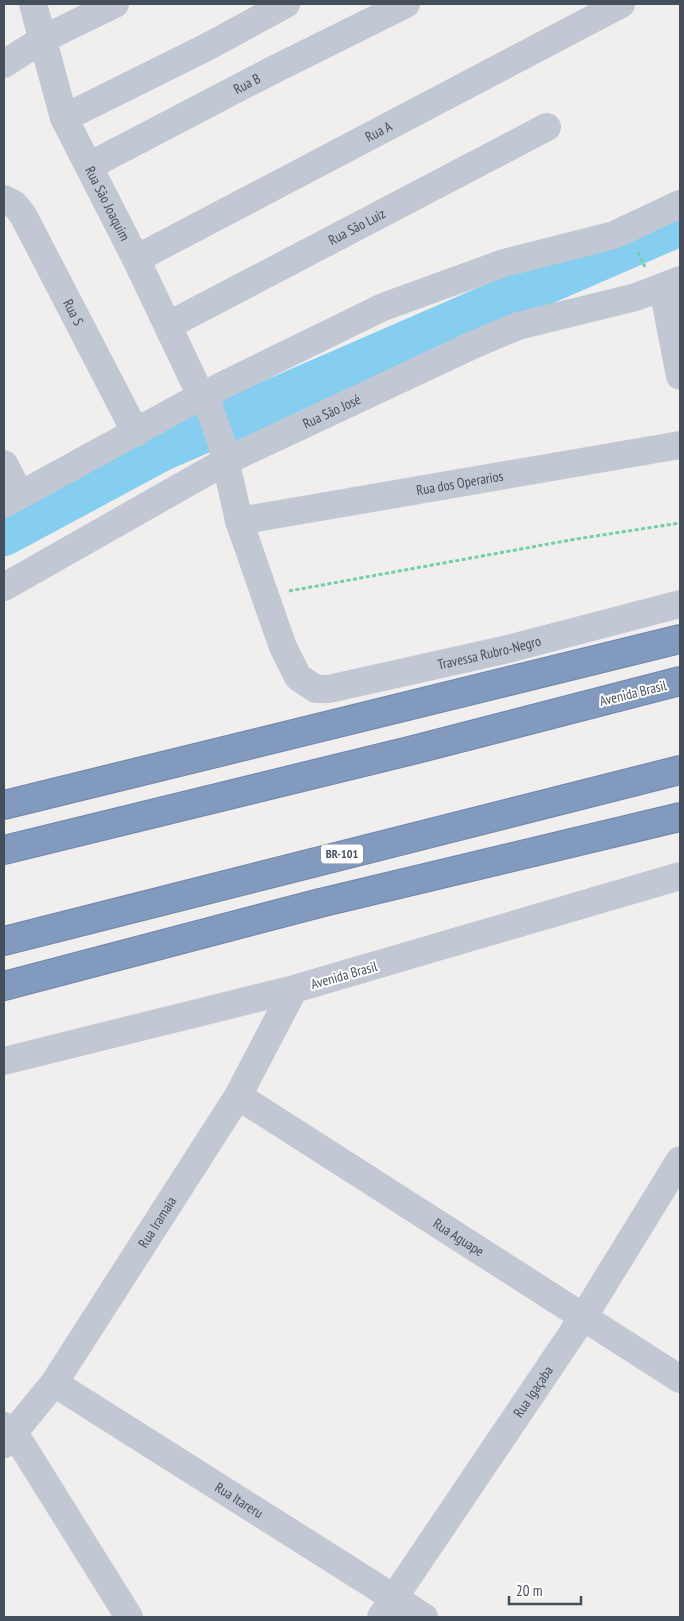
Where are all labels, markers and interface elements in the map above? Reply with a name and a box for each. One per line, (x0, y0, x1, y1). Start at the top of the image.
street label: Rua B (230, 69, 263, 98)
street label: Rua A (362, 117, 395, 146)
street label: Rua São Joaquim (81, 163, 134, 244)
street label: Rua São Luiz (325, 204, 388, 249)
street label: Rua S (59, 296, 88, 329)
street label: Rua São José (300, 390, 364, 433)
street label: Rua dos Operarios (415, 467, 505, 499)
street label: Travessa Rubro-Negro (436, 632, 543, 674)
street label: Avenida Brasil (598, 676, 669, 710)
road number: BR-101 (321, 844, 363, 864)
street label: Avenida Brasil (309, 957, 380, 993)
street label: Rua Iramaia (134, 1193, 180, 1251)
street label: Rua Aguape (430, 1214, 488, 1260)
street label: Rua Igaçaba (509, 1362, 557, 1421)
street label: Rua Itareru (212, 1478, 267, 1522)
scale bar (509, 1574, 582, 1606)
text: 20 m (516, 1581, 542, 1600)

